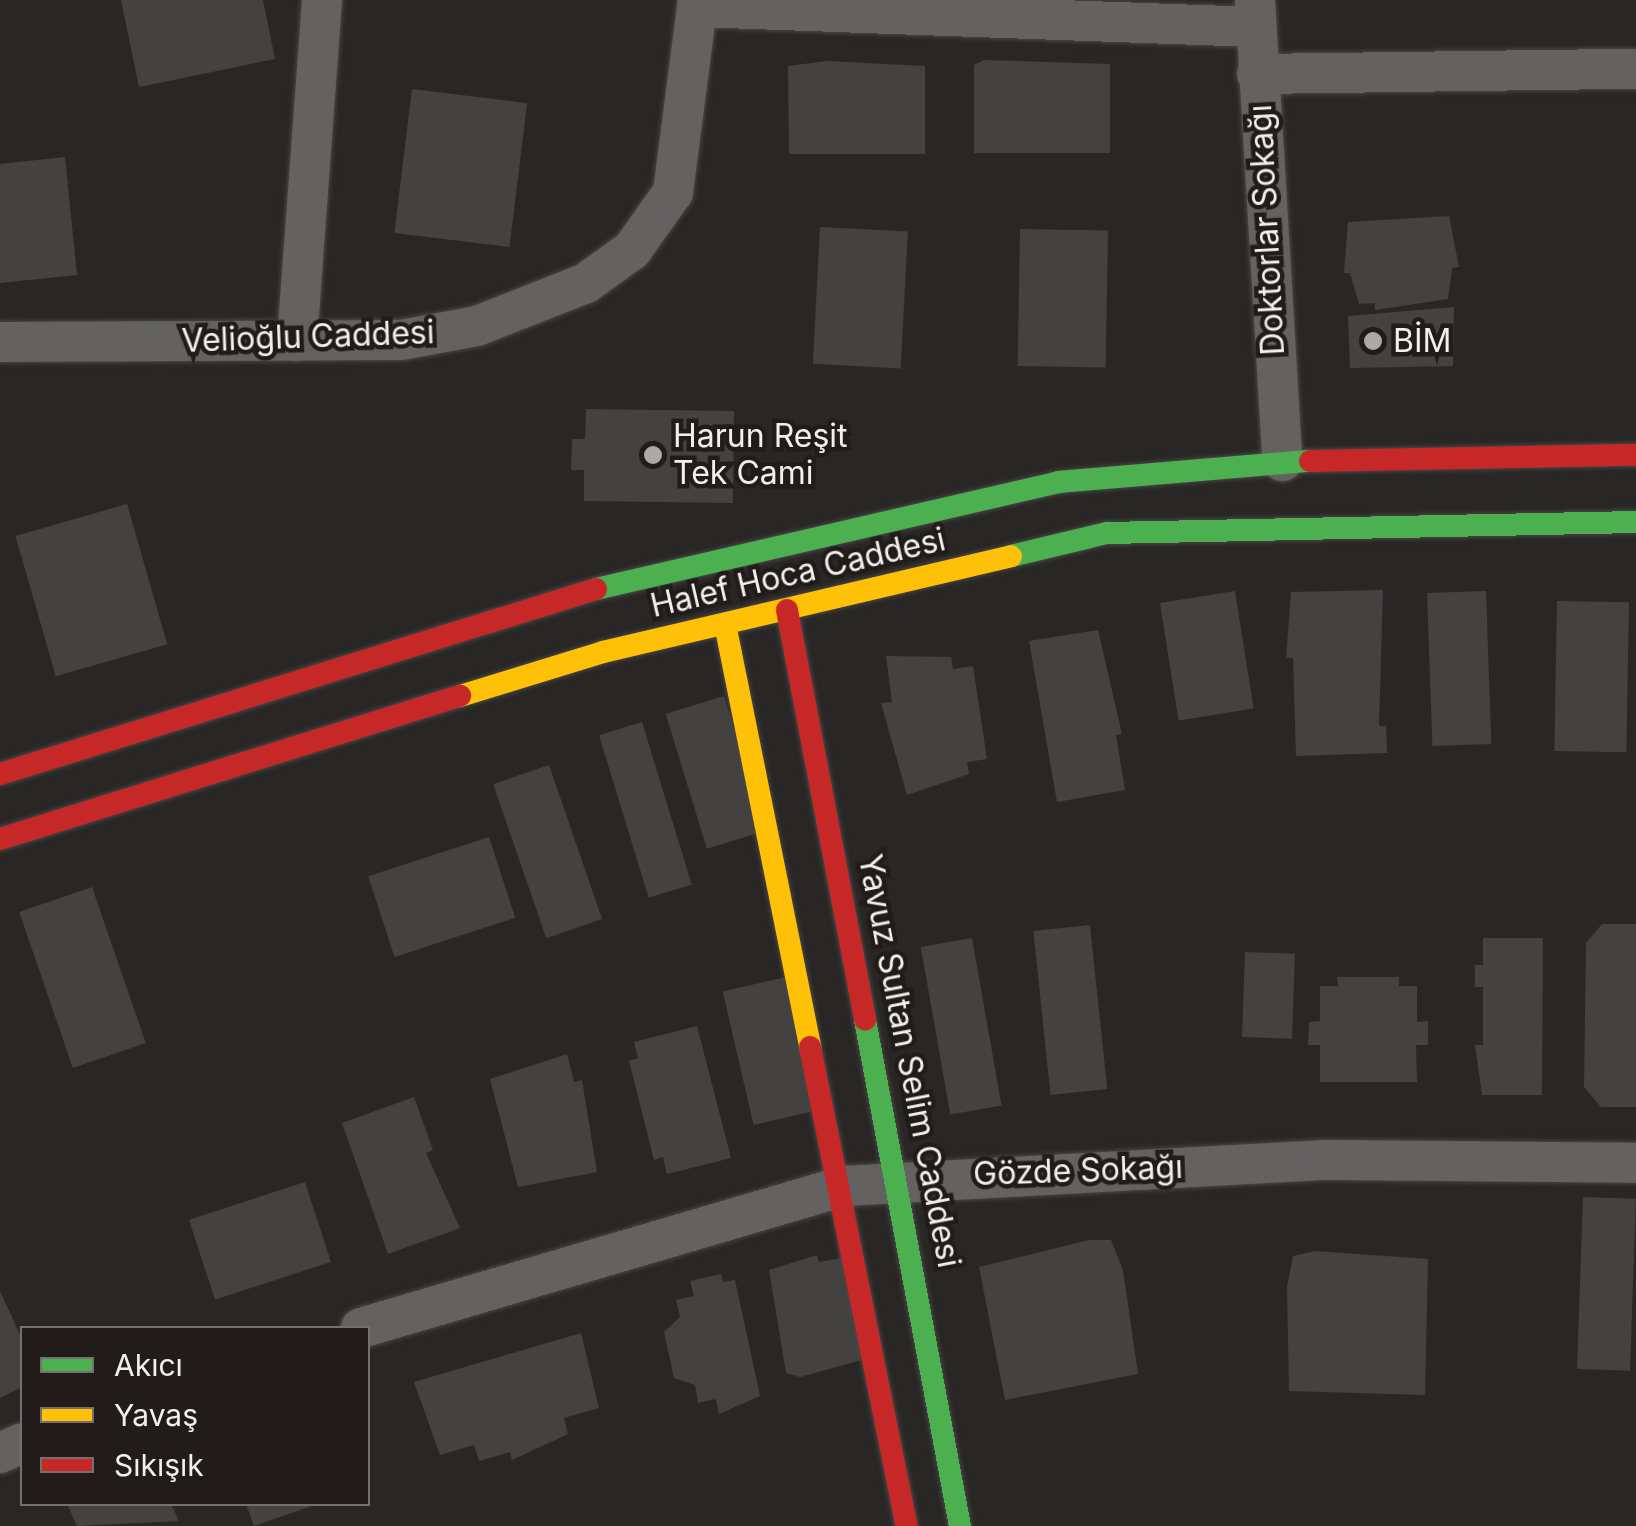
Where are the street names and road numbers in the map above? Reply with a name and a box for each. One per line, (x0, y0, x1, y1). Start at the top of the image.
street label: Doktorlar Sokağı (1241, 104, 1293, 356)
street label: Velioğlu Caddesi (181, 313, 435, 361)
street label: Halef Hoca Caddesi (647, 520, 949, 626)
street label: Yavuz Sultan Selim Caddesi (850, 851, 968, 1271)
street label: Gözde Sokağı (973, 1148, 1183, 1194)

